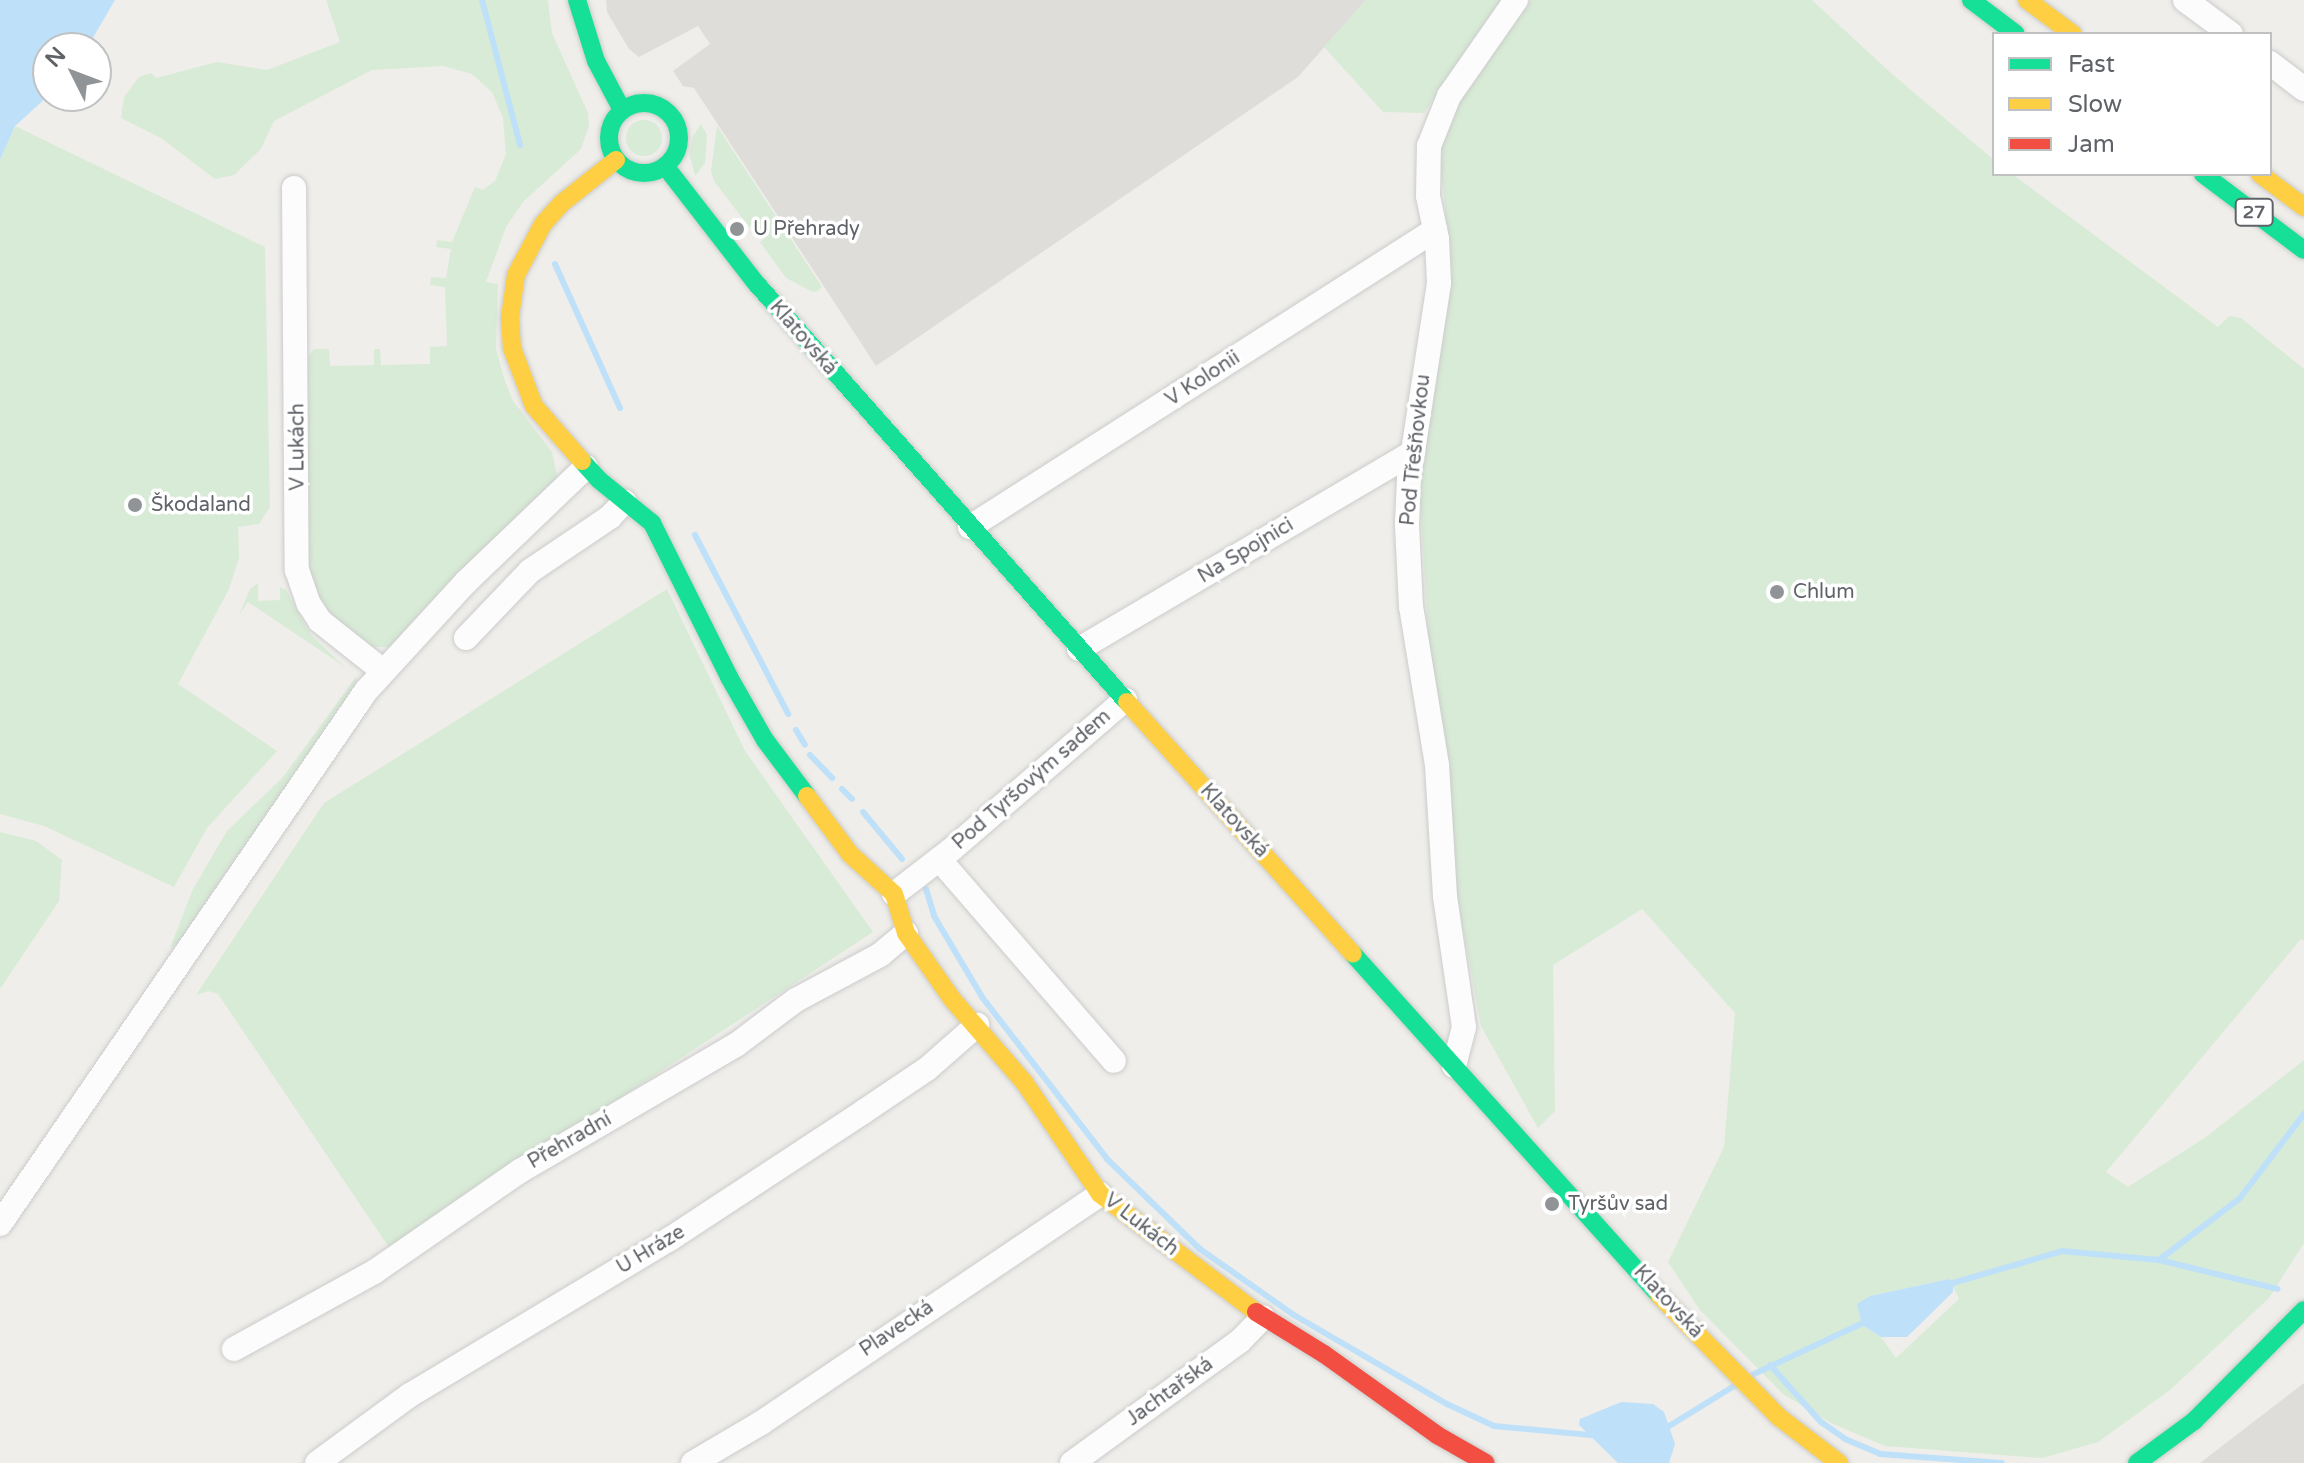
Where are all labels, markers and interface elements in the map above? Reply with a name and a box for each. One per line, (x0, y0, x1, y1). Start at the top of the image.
north arrow (32, 32, 112, 112)
legend (1992, 32, 2272, 176)
text: N (40, 42, 71, 73)
text: Fast (2068, 50, 2115, 79)
text: Slow (2068, 90, 2122, 119)
text: Jam (2068, 130, 2115, 159)
road number: 27 (2234, 198, 2274, 226)
place label: U Přehrady (753, 217, 860, 241)
marker: U Přehrady (728, 220, 746, 238)
street label: Klatovská (764, 296, 842, 380)
street label: V Kolonii (1161, 346, 1245, 412)
street label: Pod Třešňovkou (1396, 373, 1436, 527)
street label: V Lukách (286, 403, 310, 491)
place label: Škodaland (151, 493, 251, 517)
marker: Škodaland (126, 496, 144, 514)
street label: Na Spojnici (1194, 513, 1298, 589)
place label: Chlum (1793, 580, 1855, 604)
marker: Chlum (1768, 583, 1786, 601)
street label: Pod Tyršovým sadem (948, 705, 1116, 855)
street label: Klatovská (1195, 779, 1273, 863)
street label: Přehradní (524, 1107, 616, 1175)
street label: V Lukách (1099, 1189, 1183, 1261)
place label: Tyršův sad (1568, 1192, 1668, 1216)
marker: Tyršův sad (1543, 1195, 1561, 1213)
street label: U Hráze (612, 1220, 690, 1280)
street label: Klatovská (1628, 1261, 1708, 1343)
street label: Plavecká (856, 1296, 938, 1362)
street label: Jachtařská (1122, 1353, 1218, 1431)

